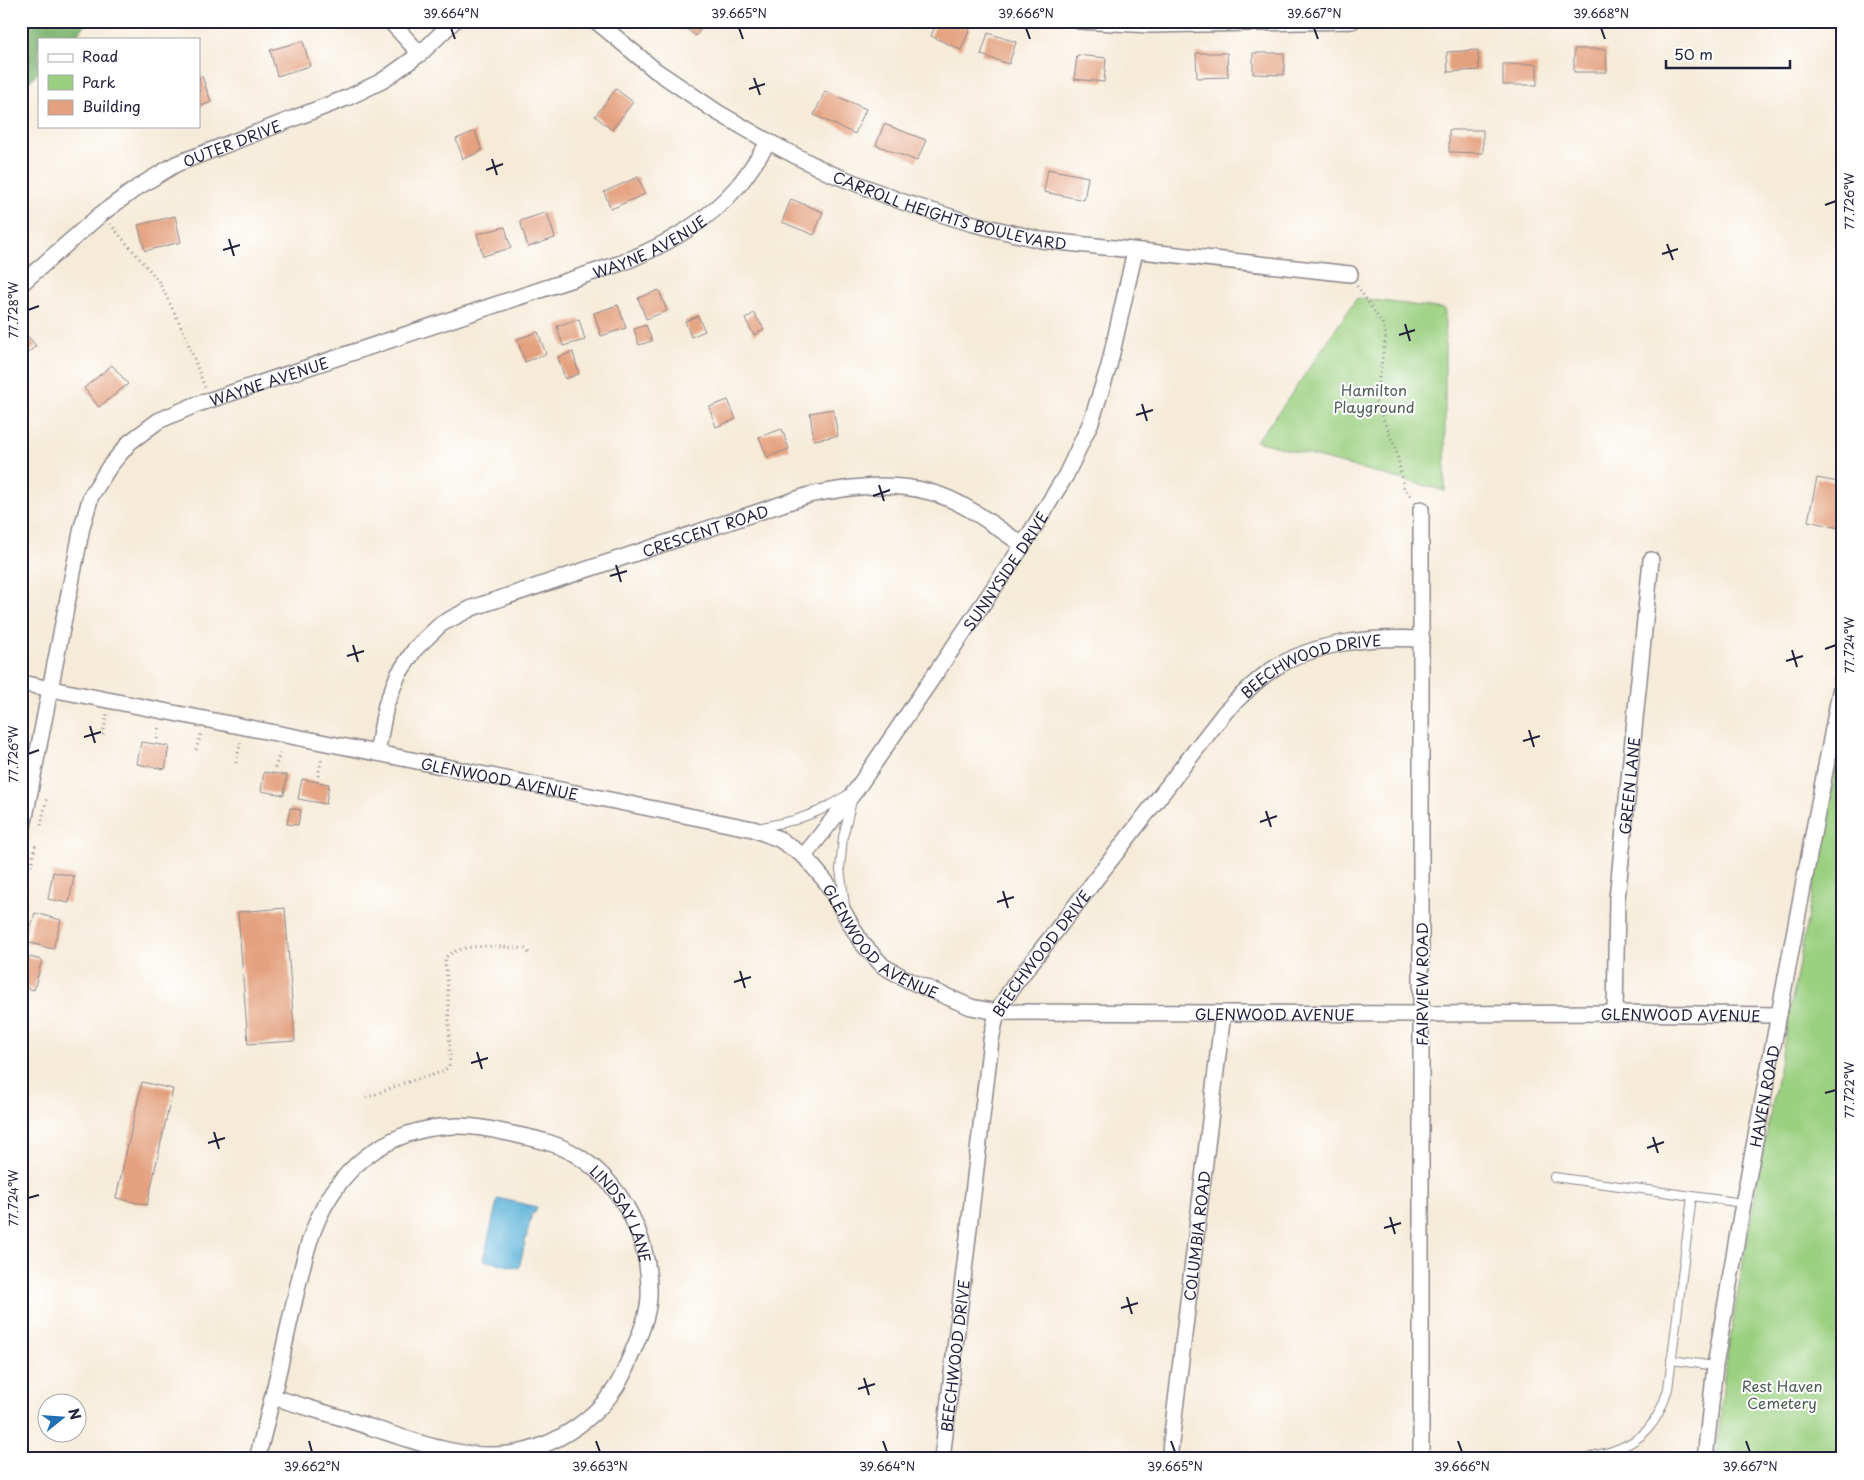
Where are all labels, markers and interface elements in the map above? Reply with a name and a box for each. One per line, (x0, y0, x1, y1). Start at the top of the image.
text: 39.664°N (423, 4, 479, 22)
text: 39.665°N (711, 4, 767, 22)
text: 39.666°N (998, 4, 1054, 22)
text: 39.667°N (1286, 4, 1342, 22)
text: 39.668°N (1573, 4, 1629, 22)
legend (38, 38, 200, 128)
scale bar (1666, 38, 1790, 70)
text: 50 m (1674, 42, 1713, 65)
text: Road (82, 44, 118, 67)
text: Park (82, 70, 116, 93)
text: Building (82, 94, 141, 117)
street label: OUTER DRIVE (179, 113, 284, 172)
street label: CARROLL HEIGHTS BOULEVARD (830, 164, 1068, 254)
text: 77.726°W (1840, 172, 1858, 229)
street label: WAYNE AVENUE (589, 209, 711, 283)
text: 77.728°W (4, 281, 22, 338)
street label: WAYNE AVENUE (206, 350, 331, 411)
park label: Hamilton Playground (1333, 378, 1415, 418)
street label: CRESCENT ROAD (639, 498, 771, 562)
street label: SUNNYSIDE DRIVE (957, 507, 1053, 635)
text: 77.724°W (1840, 616, 1858, 673)
street label: BEECHWOOD DRIVE (1235, 627, 1382, 703)
text: 77.726°W (4, 725, 22, 782)
street label: GREEN LANE (1612, 736, 1645, 836)
street label: GLENWOOD AVENUE (419, 751, 580, 805)
street label: GLENWOOD AVENUE (818, 879, 943, 1003)
street label: BEECHWOOD DRIVE (986, 884, 1095, 1021)
street label: FAIRVIEW ROAD (1410, 922, 1433, 1046)
street label: GLENWOOD AVENUE (1195, 1001, 1355, 1025)
street label: GLENWOOD AVENUE (1601, 1001, 1761, 1026)
street label: HAVEN ROAD (1743, 1043, 1784, 1149)
text: 77.722°W (1840, 1061, 1858, 1118)
street label: LINDSAY LANE (586, 1159, 658, 1264)
text: 77.724°W (4, 1169, 22, 1226)
street label: COLUMBIA ROAD (1177, 1169, 1215, 1302)
street label: BEECHWOOD DRIVE (934, 1278, 974, 1433)
park label: Rest Haven Cemetery (1742, 1374, 1822, 1414)
north arrow (38, 1392, 88, 1442)
text: N (63, 1406, 87, 1422)
text: 39.662°N (284, 1457, 340, 1475)
text: 39.663°N (572, 1457, 628, 1475)
text: 39.664°N (859, 1457, 915, 1475)
text: 39.665°N (1147, 1457, 1203, 1475)
text: 39.666°N (1434, 1457, 1490, 1475)
text: 39.667°N (1722, 1457, 1778, 1475)

